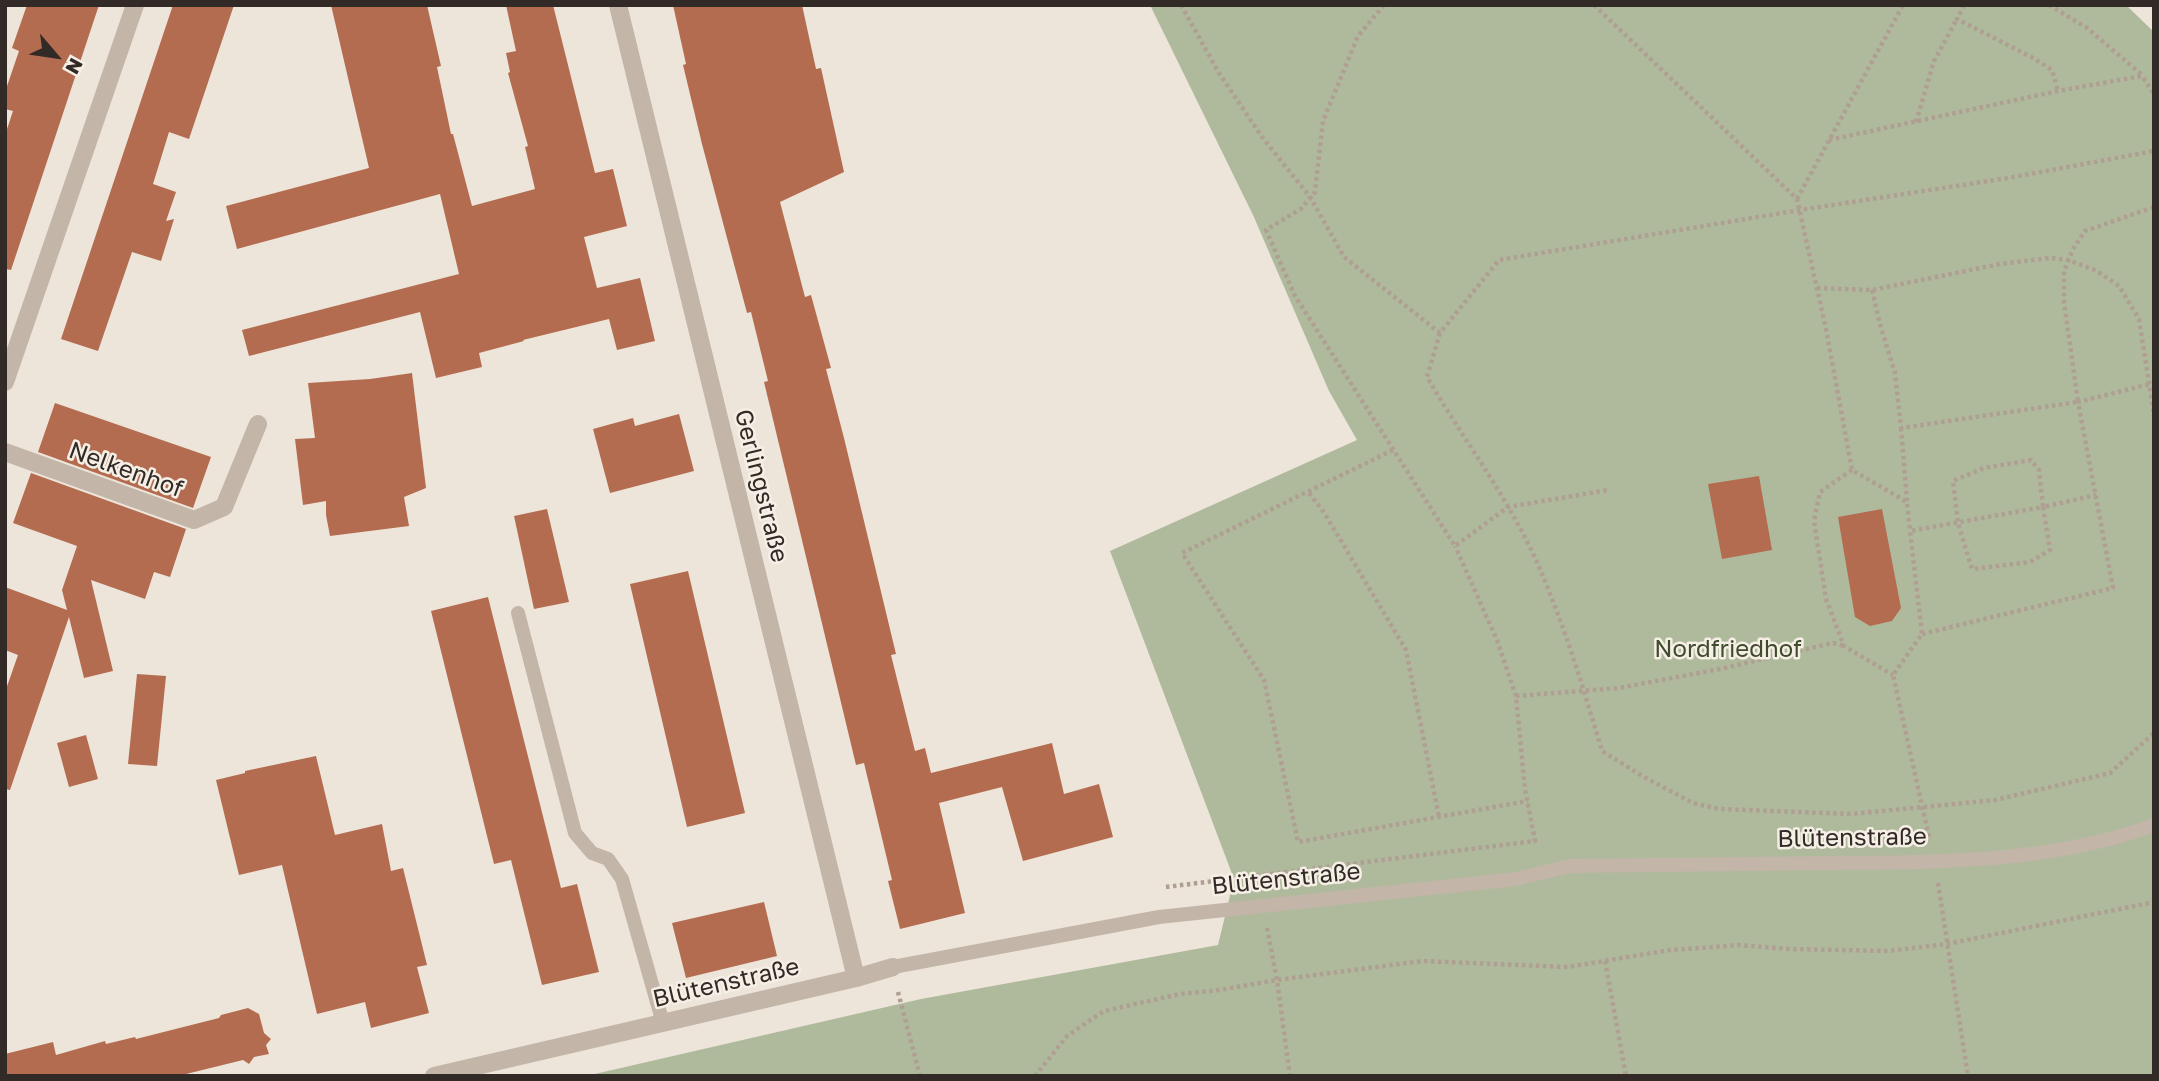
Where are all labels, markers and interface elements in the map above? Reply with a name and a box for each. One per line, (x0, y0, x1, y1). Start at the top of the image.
north arrow (21, 21, 91, 91)
text: N (61, 55, 88, 78)
street label: Gerlingstraße (728, 407, 794, 565)
street label: Nelkenhof (65, 436, 187, 504)
park label: Nordfriedhof (1654, 635, 1802, 663)
street label: Blütenstraße (1777, 822, 1927, 854)
street label: Blütenstraße (1210, 857, 1362, 901)
street label: Blütenstraße (650, 952, 802, 1014)

